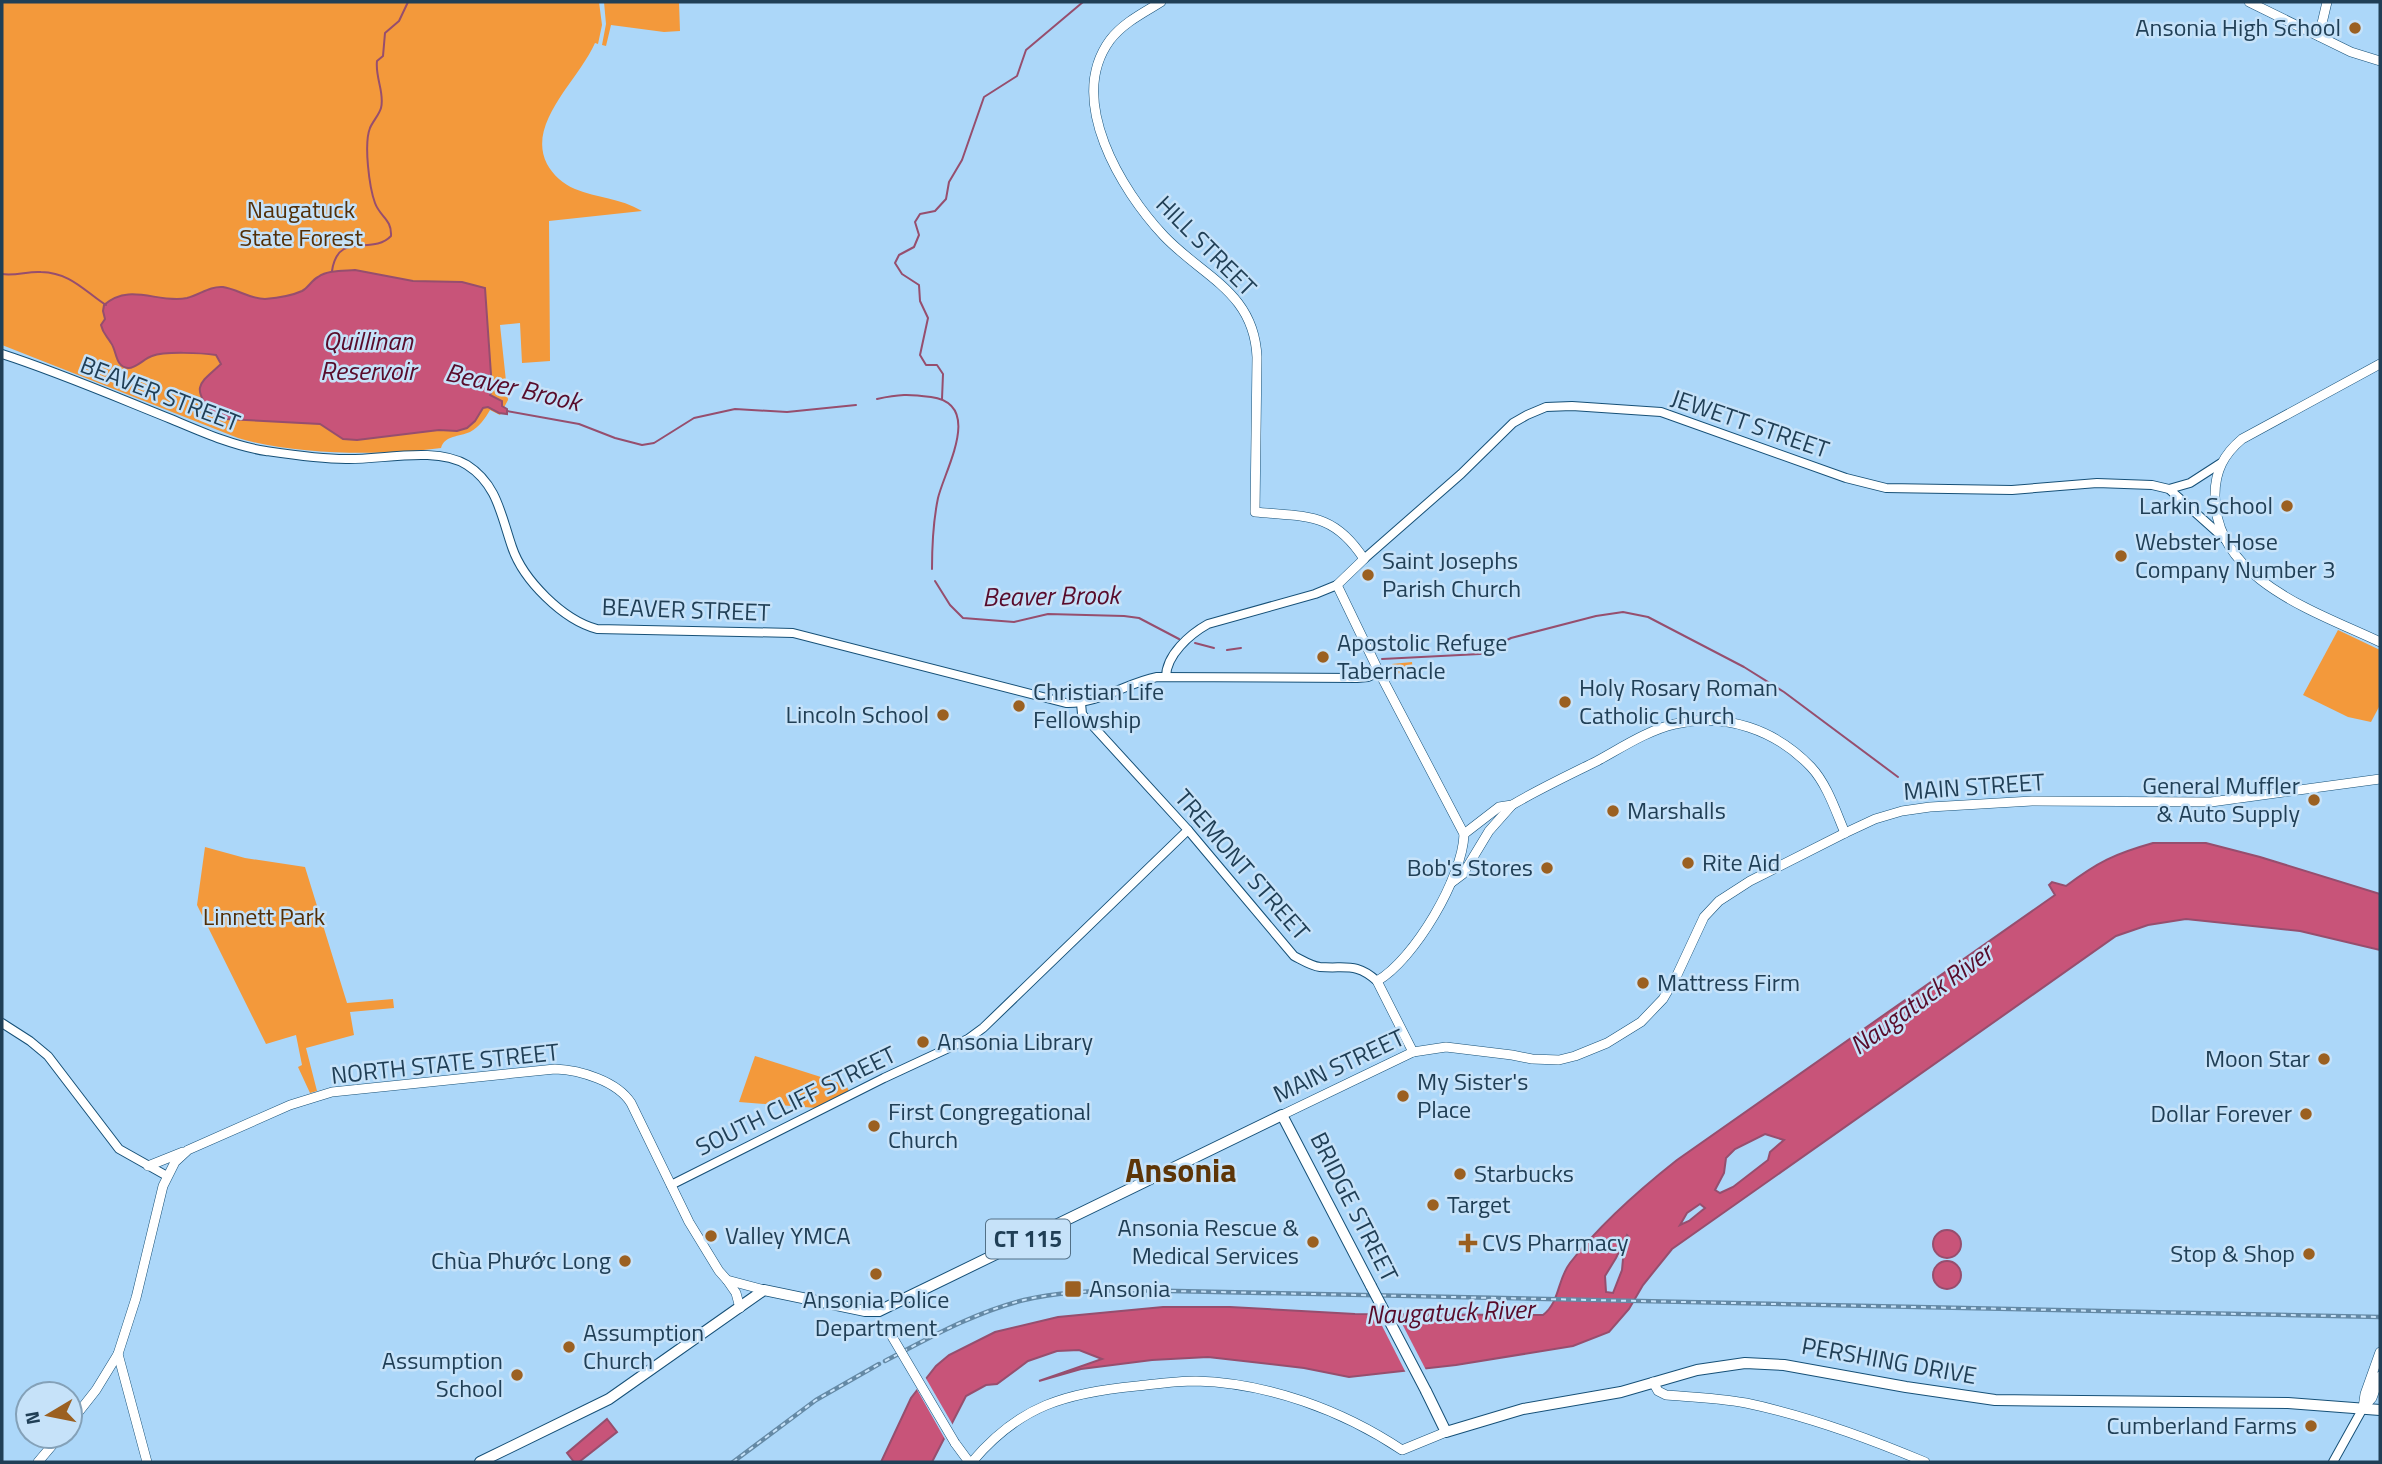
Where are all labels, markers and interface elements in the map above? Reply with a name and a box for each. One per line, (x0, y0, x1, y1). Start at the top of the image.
place label: Ansonia High School (2135, 9, 2341, 45)
marker: Ansonia High School (2347, 20, 2363, 36)
street label: HILL STREET (1148, 187, 1266, 304)
park label: Naugatuck State Forest (239, 191, 363, 255)
water label: Quillinan Reservoir (320, 321, 419, 390)
street label: BEAVER STREET (75, 346, 246, 440)
water label: Beaver Brook (442, 352, 588, 422)
street label: JEWETT STREET (1667, 379, 1834, 467)
place label: Larkin School (2139, 487, 2273, 523)
marker: Larkin School (2279, 498, 2295, 514)
place label: Webster Hose Company Number 3 (2135, 523, 2336, 587)
place label: Saint Josephs Parish Church (1382, 542, 1521, 606)
marker: Webster Hose Company Number 3 (2113, 548, 2129, 564)
marker: Saint Josephs Parish Church (1360, 567, 1376, 583)
water label: Beaver Brook (982, 575, 1124, 616)
street label: BEAVER STREET (601, 588, 771, 630)
place label: Apostolic Refuge Tabernacle (1337, 624, 1507, 688)
marker: Apostolic Refuge Tabernacle (1315, 649, 1331, 665)
place label: Holy Rosary Roman Catholic Church (1579, 669, 1778, 733)
place label: Christian Life Fellowship (1033, 673, 1164, 737)
marker: Holy Rosary Roman Catholic Church (1557, 694, 1573, 710)
place label: Lincoln School (785, 696, 929, 732)
marker: Christian Life Fellowship (1011, 698, 1027, 714)
marker: Lincoln School (935, 707, 951, 723)
street label: MAIN STREET (1902, 763, 2046, 809)
place label: General Muffler & Auto Supply (2142, 767, 2300, 831)
street label: TREMONT STREET (1167, 781, 1319, 948)
place label: Marshalls (1627, 792, 1726, 828)
marker: General Muffler & Auto Supply (2306, 792, 2322, 808)
marker: Marshalls (1605, 803, 1621, 819)
place label: Rite Aid (1702, 844, 1780, 880)
place label: Bob's Stores (1407, 849, 1533, 885)
marker: Rite Aid (1680, 855, 1696, 871)
marker: Bob's Stores (1539, 860, 1555, 876)
park label: Linnett Park (203, 898, 326, 934)
water label: Naugatuck River (1841, 932, 2002, 1064)
place label: Mattress Firm (1657, 964, 1800, 1000)
marker: Mattress Firm (1635, 975, 1651, 991)
street label: MAIN STREET (1267, 1019, 1411, 1111)
place label: Ansonia Library (937, 1023, 1093, 1059)
street label: NORTH STATE STREET (329, 1033, 561, 1093)
marker: Ansonia Library (915, 1034, 931, 1050)
street label: SOUTH CLIFF STREET (689, 1036, 902, 1164)
place label: Moon Star (2205, 1040, 2310, 1076)
marker: Moon Star (2316, 1051, 2332, 1067)
place label: My Sister's Place (1417, 1063, 1528, 1127)
marker: My Sister's Place (1395, 1088, 1411, 1104)
place label: First Congregational Church (888, 1093, 1091, 1157)
place label: Dollar Forever (2151, 1095, 2292, 1131)
marker: Dollar Forever (2298, 1106, 2314, 1122)
marker: First Congregational Church (866, 1118, 882, 1134)
street label: BRIDGE STREET (1302, 1125, 1408, 1288)
district label: Ansonia (1125, 1146, 1237, 1194)
place label: Starbucks (1474, 1155, 1574, 1191)
marker: Starbucks (1452, 1166, 1468, 1182)
place label: Target (1447, 1186, 1511, 1222)
marker: Target (1425, 1197, 1441, 1213)
place label: Ansonia Rescue & Medical Services (1118, 1209, 1299, 1273)
place label: Valley YMCA (725, 1217, 851, 1253)
road number: CT 115 (986, 1220, 1070, 1258)
place label: CVS Pharmacy (1482, 1224, 1629, 1260)
marker: Valley YMCA (703, 1228, 719, 1244)
marker: Ansonia Rescue & Medical Services (1305, 1234, 1321, 1250)
marker: CVS Pharmacy (1460, 1235, 1476, 1251)
place label: Stop & Shop (2170, 1235, 2295, 1271)
place label: Chùa Phước Long (431, 1242, 611, 1278)
marker: Stop & Shop (2301, 1246, 2317, 1262)
marker: Chùa Phước Long (617, 1253, 633, 1269)
marker: Ansonia Police Department (868, 1266, 884, 1282)
place label: Ansonia (1089, 1270, 1170, 1306)
marker: Ansonia (1063, 1279, 1083, 1299)
place label: Ansonia Police Department (803, 1281, 949, 1345)
water label: Naugatuck River (1365, 1289, 1537, 1334)
place label: Assumption Church (583, 1314, 704, 1378)
street label: PERSHING DRIVE (1799, 1327, 1980, 1393)
marker: Assumption Church (561, 1339, 577, 1355)
place label: Assumption School (382, 1342, 503, 1406)
marker: Assumption School (509, 1367, 525, 1383)
north arrow (14, 1380, 84, 1450)
place label: Cumberland Farms (2107, 1407, 2297, 1443)
text: N (16, 1409, 47, 1427)
marker: Cumberland Farms (2303, 1418, 2319, 1434)

